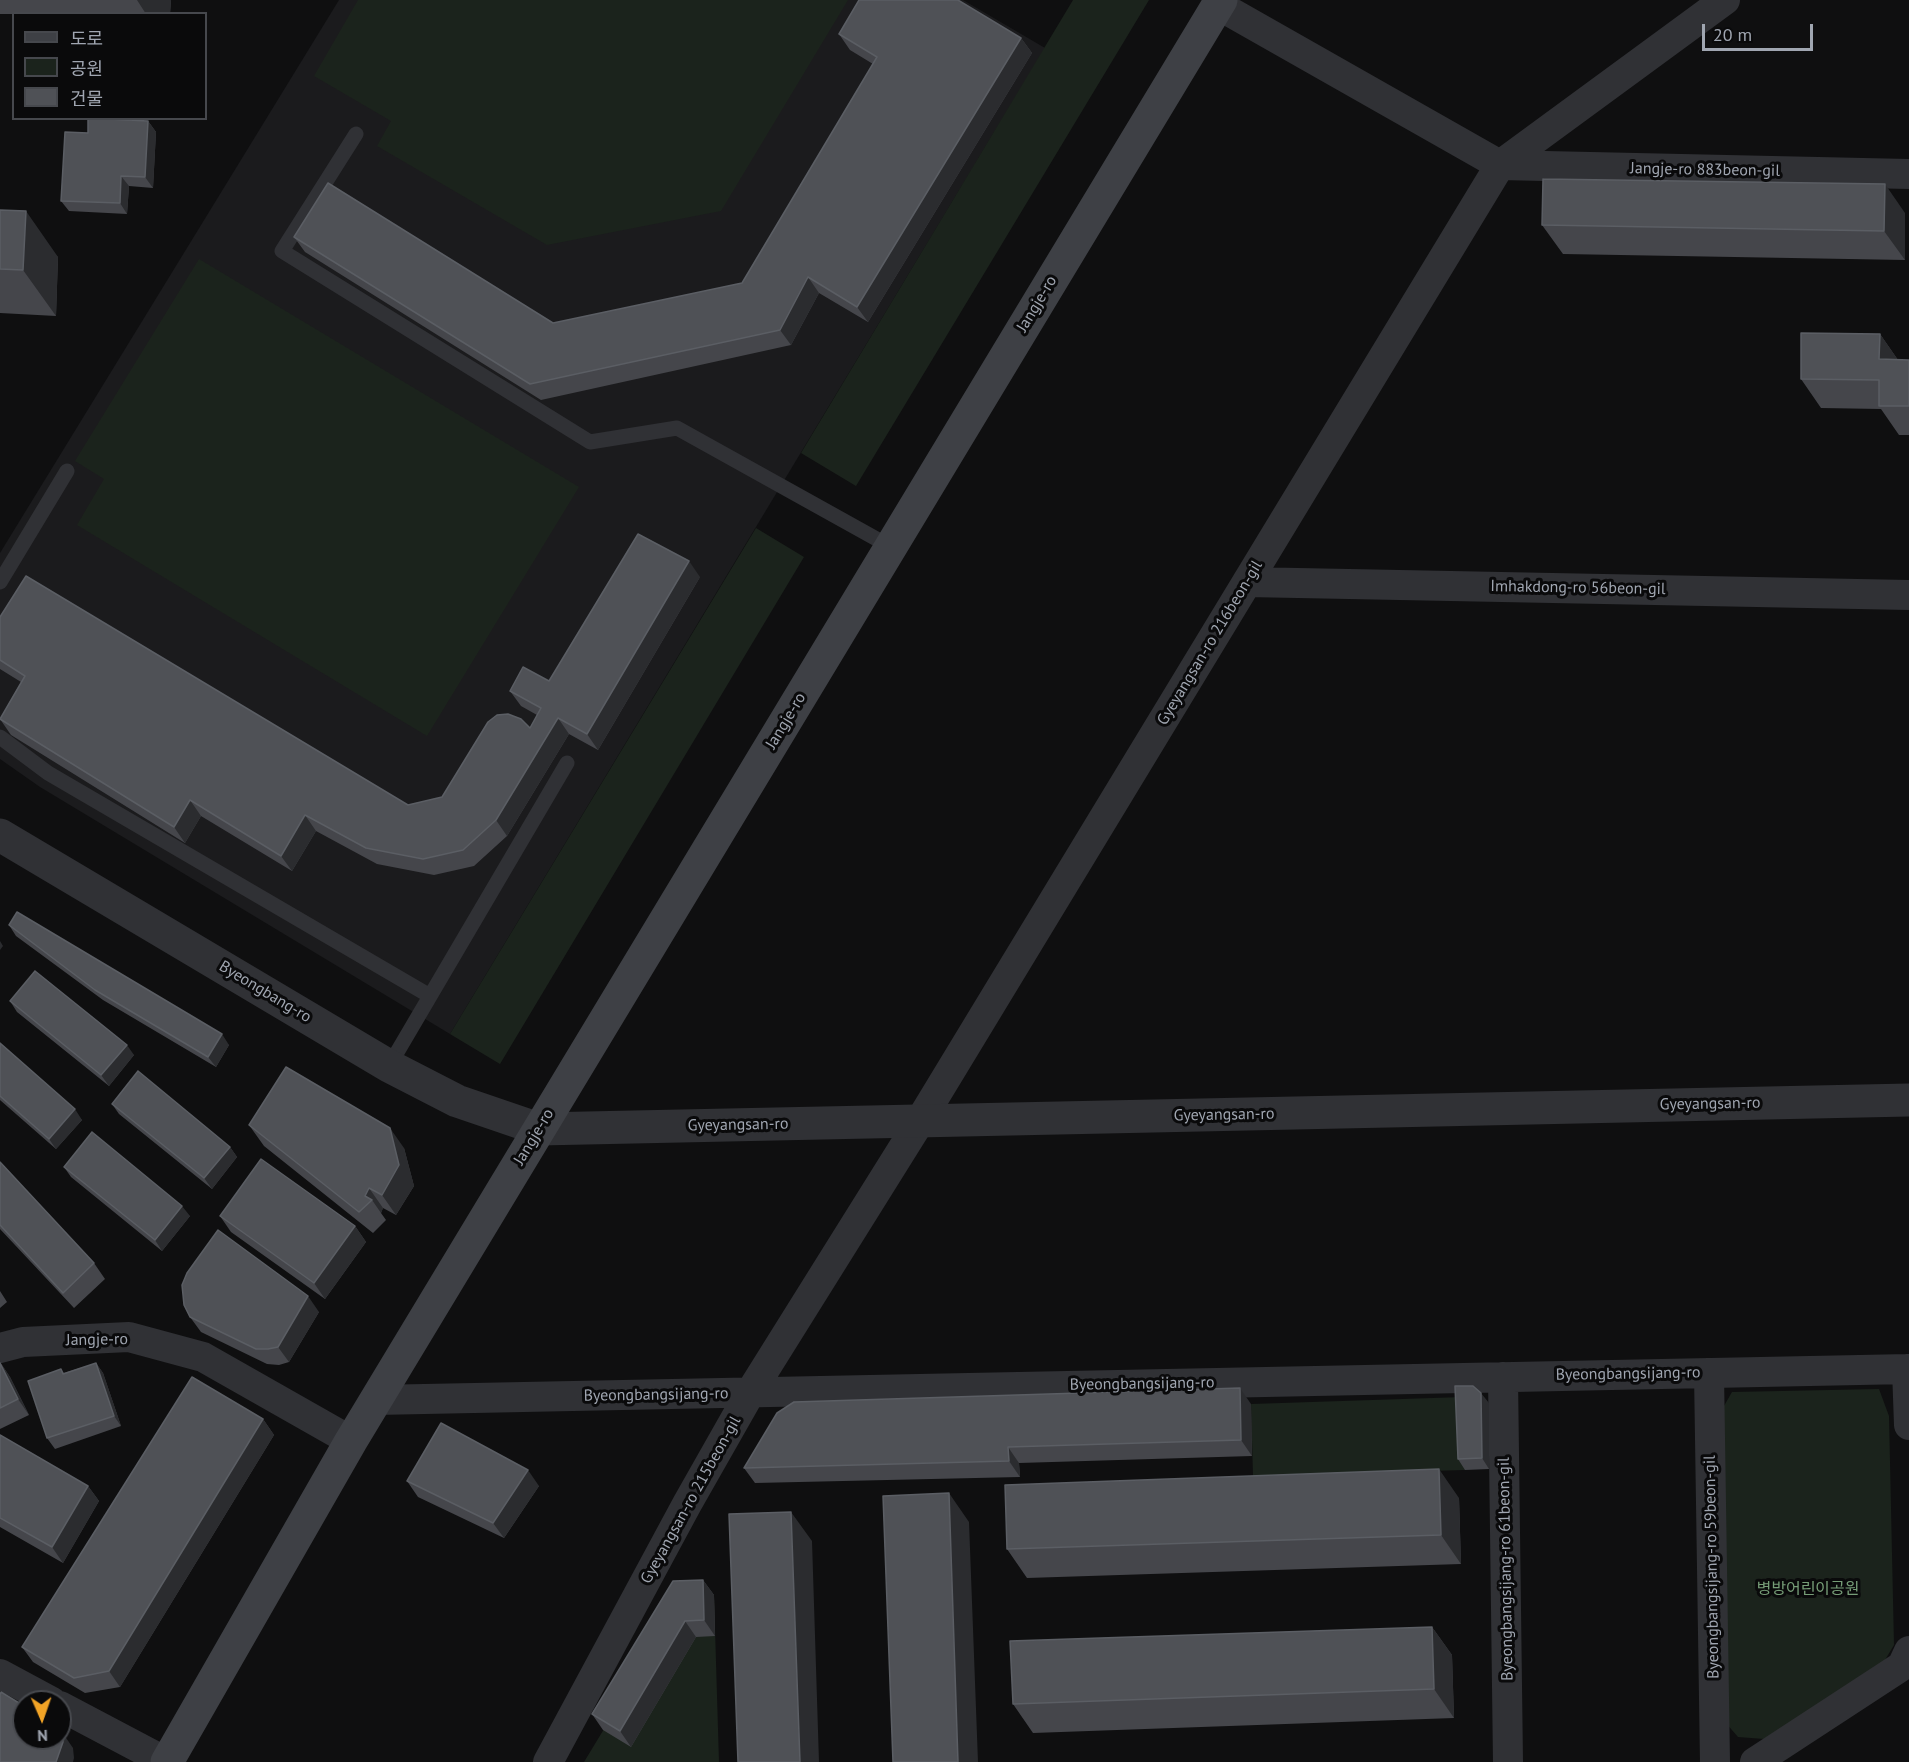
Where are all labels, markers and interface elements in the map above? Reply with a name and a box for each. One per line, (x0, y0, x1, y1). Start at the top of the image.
legend (12, 12, 207, 120)
scale bar (1705, 12, 1816, 50)
text: 20 m (1713, 23, 1752, 46)
text: 도로 (70, 27, 103, 50)
text: 공원 (70, 57, 103, 80)
text: 건물 (70, 87, 103, 110)
street label: Jangje-ro 883beon-gil (1630, 159, 1780, 181)
street label: Jangje-ro (1013, 272, 1061, 336)
street label: Gyeyangsan-ro 216beon-gil (1153, 557, 1267, 729)
street label: Imhakdong-ro 56beon-gil (1490, 577, 1666, 599)
street label: Jangje-ro (762, 689, 810, 753)
street label: Byeongbang-ro (215, 957, 315, 1027)
street label: Gyeyangsan-ro (1659, 1094, 1761, 1114)
street label: Jangje-ro (510, 1105, 558, 1169)
street label: Gyeyangsan-ro (1173, 1105, 1275, 1125)
street label: Gyeyangsan-ro (687, 1115, 789, 1135)
street label: Jangje-ro (66, 1330, 128, 1350)
street label: Byeongbangsijang-ro (1555, 1363, 1701, 1385)
street label: Byeongbangsijang-ro (1069, 1373, 1215, 1395)
street label: Byeongbangsijang-ro (583, 1384, 729, 1406)
street label: Gyeyangsan-ro 215beon-gil (637, 1413, 745, 1587)
street label: Byeongbangsijang-ro 59beon-gil (1700, 1455, 1724, 1679)
street label: Byeongbangsijang-ro 61beon-gil (1494, 1457, 1518, 1681)
park label: 병방어린이공원 (1756, 1579, 1860, 1599)
north arrow (12, 1690, 72, 1750)
text: N (37, 1726, 48, 1746)

